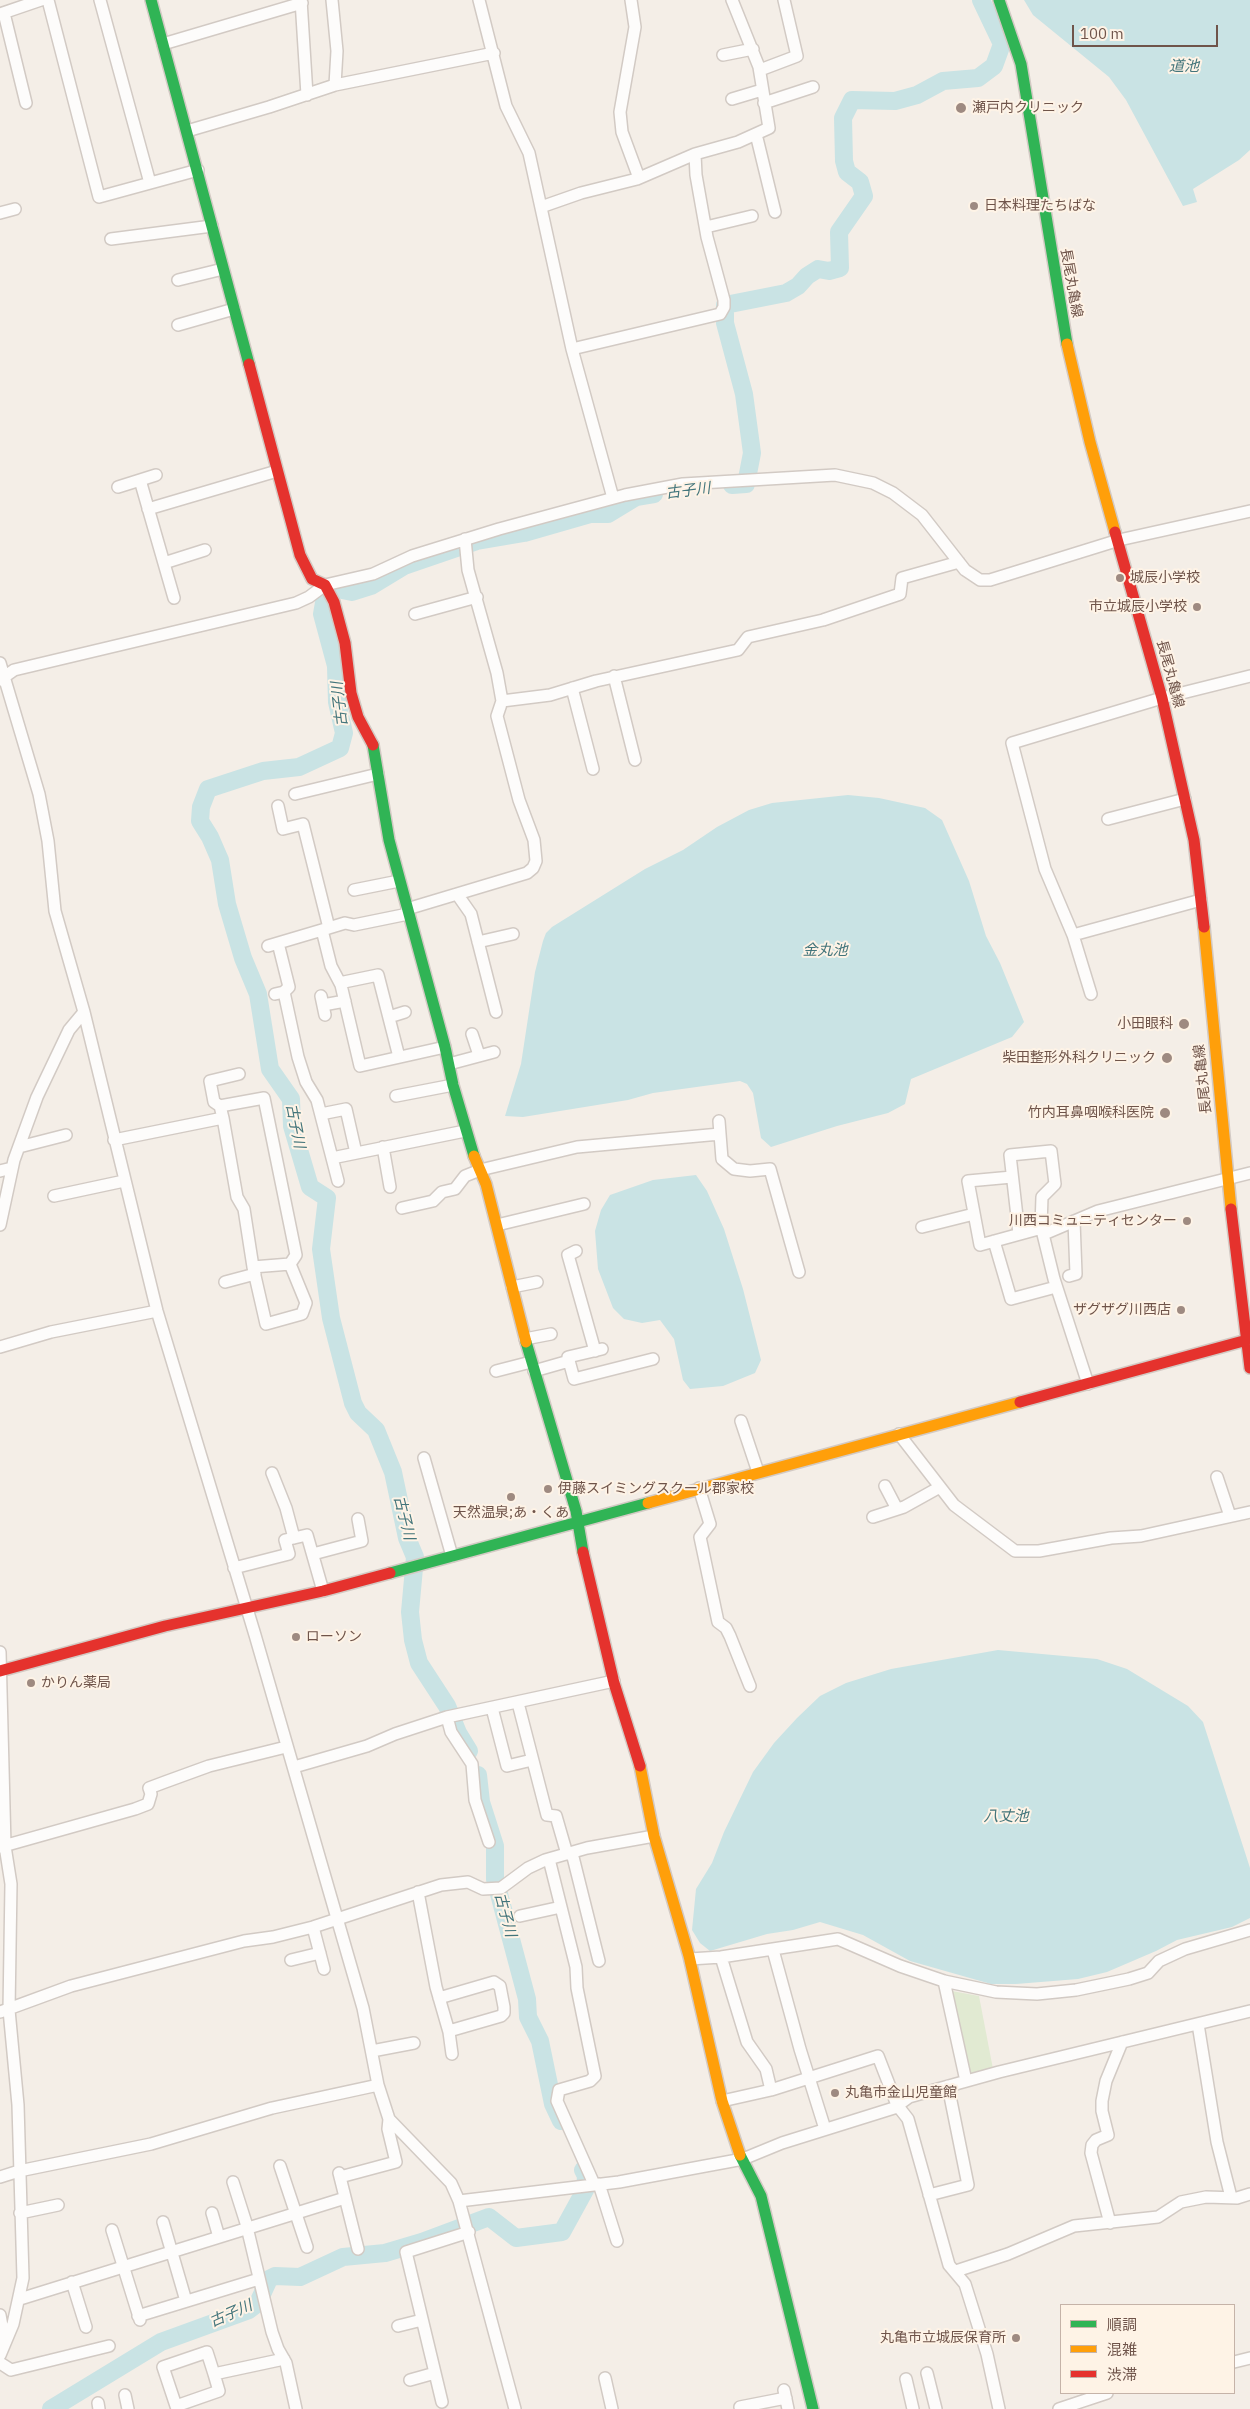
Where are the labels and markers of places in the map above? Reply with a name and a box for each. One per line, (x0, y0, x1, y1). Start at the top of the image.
place label: 瀬戸内クリニック (972, 100, 1084, 116)
marker: 瀬戸内クリニック (954, 101, 968, 115)
place label: 日本料理たちばな (984, 198, 1096, 214)
marker: 日本料理たちばな (968, 200, 980, 212)
place label: 城辰小学校 (1130, 570, 1200, 586)
marker: 城辰小学校 (1114, 572, 1126, 584)
place label: 市立城辰小学校 (1089, 599, 1187, 615)
marker: 市立城辰小学校 (1191, 601, 1203, 613)
place label: 小田眼科 (1117, 1016, 1173, 1032)
marker: 小田眼科 (1177, 1017, 1191, 1031)
place label: 柴田整形外科クリニック (1002, 1050, 1156, 1066)
marker: 柴田整形外科クリニック (1160, 1051, 1174, 1065)
place label: 竹内耳鼻咽喉科医院 (1028, 1105, 1154, 1121)
marker: 竹内耳鼻咽喉科医院 (1158, 1106, 1172, 1120)
place label: 川西コミュニティセンター (1009, 1213, 1177, 1229)
marker: 川西コミュニティセンター (1181, 1215, 1193, 1227)
place label: ザグザグ川西店 (1073, 1302, 1171, 1318)
marker: ザグザグ川西店 (1175, 1304, 1187, 1316)
place label: 伊藤スイミングスクール郡家校 (558, 1481, 754, 1497)
marker: 伊藤スイミングスクール郡家校 (542, 1483, 554, 1495)
marker: 天然温泉;あ・くあ (505, 1491, 517, 1503)
place label: 天然温泉;あ・くあ (453, 1505, 569, 1521)
place label: ローソン (306, 1629, 362, 1645)
marker: ローソン (290, 1631, 302, 1643)
place label: かりん薬局 (41, 1675, 111, 1691)
marker: かりん薬局 (25, 1677, 37, 1689)
place label: 丸亀市金山児童館 (845, 2085, 957, 2101)
marker: 丸亀市金山児童館 (829, 2087, 841, 2099)
place label: 丸亀市立城辰保育所 (880, 2330, 1006, 2346)
marker: 丸亀市立城辰保育所 (1010, 2332, 1022, 2344)

